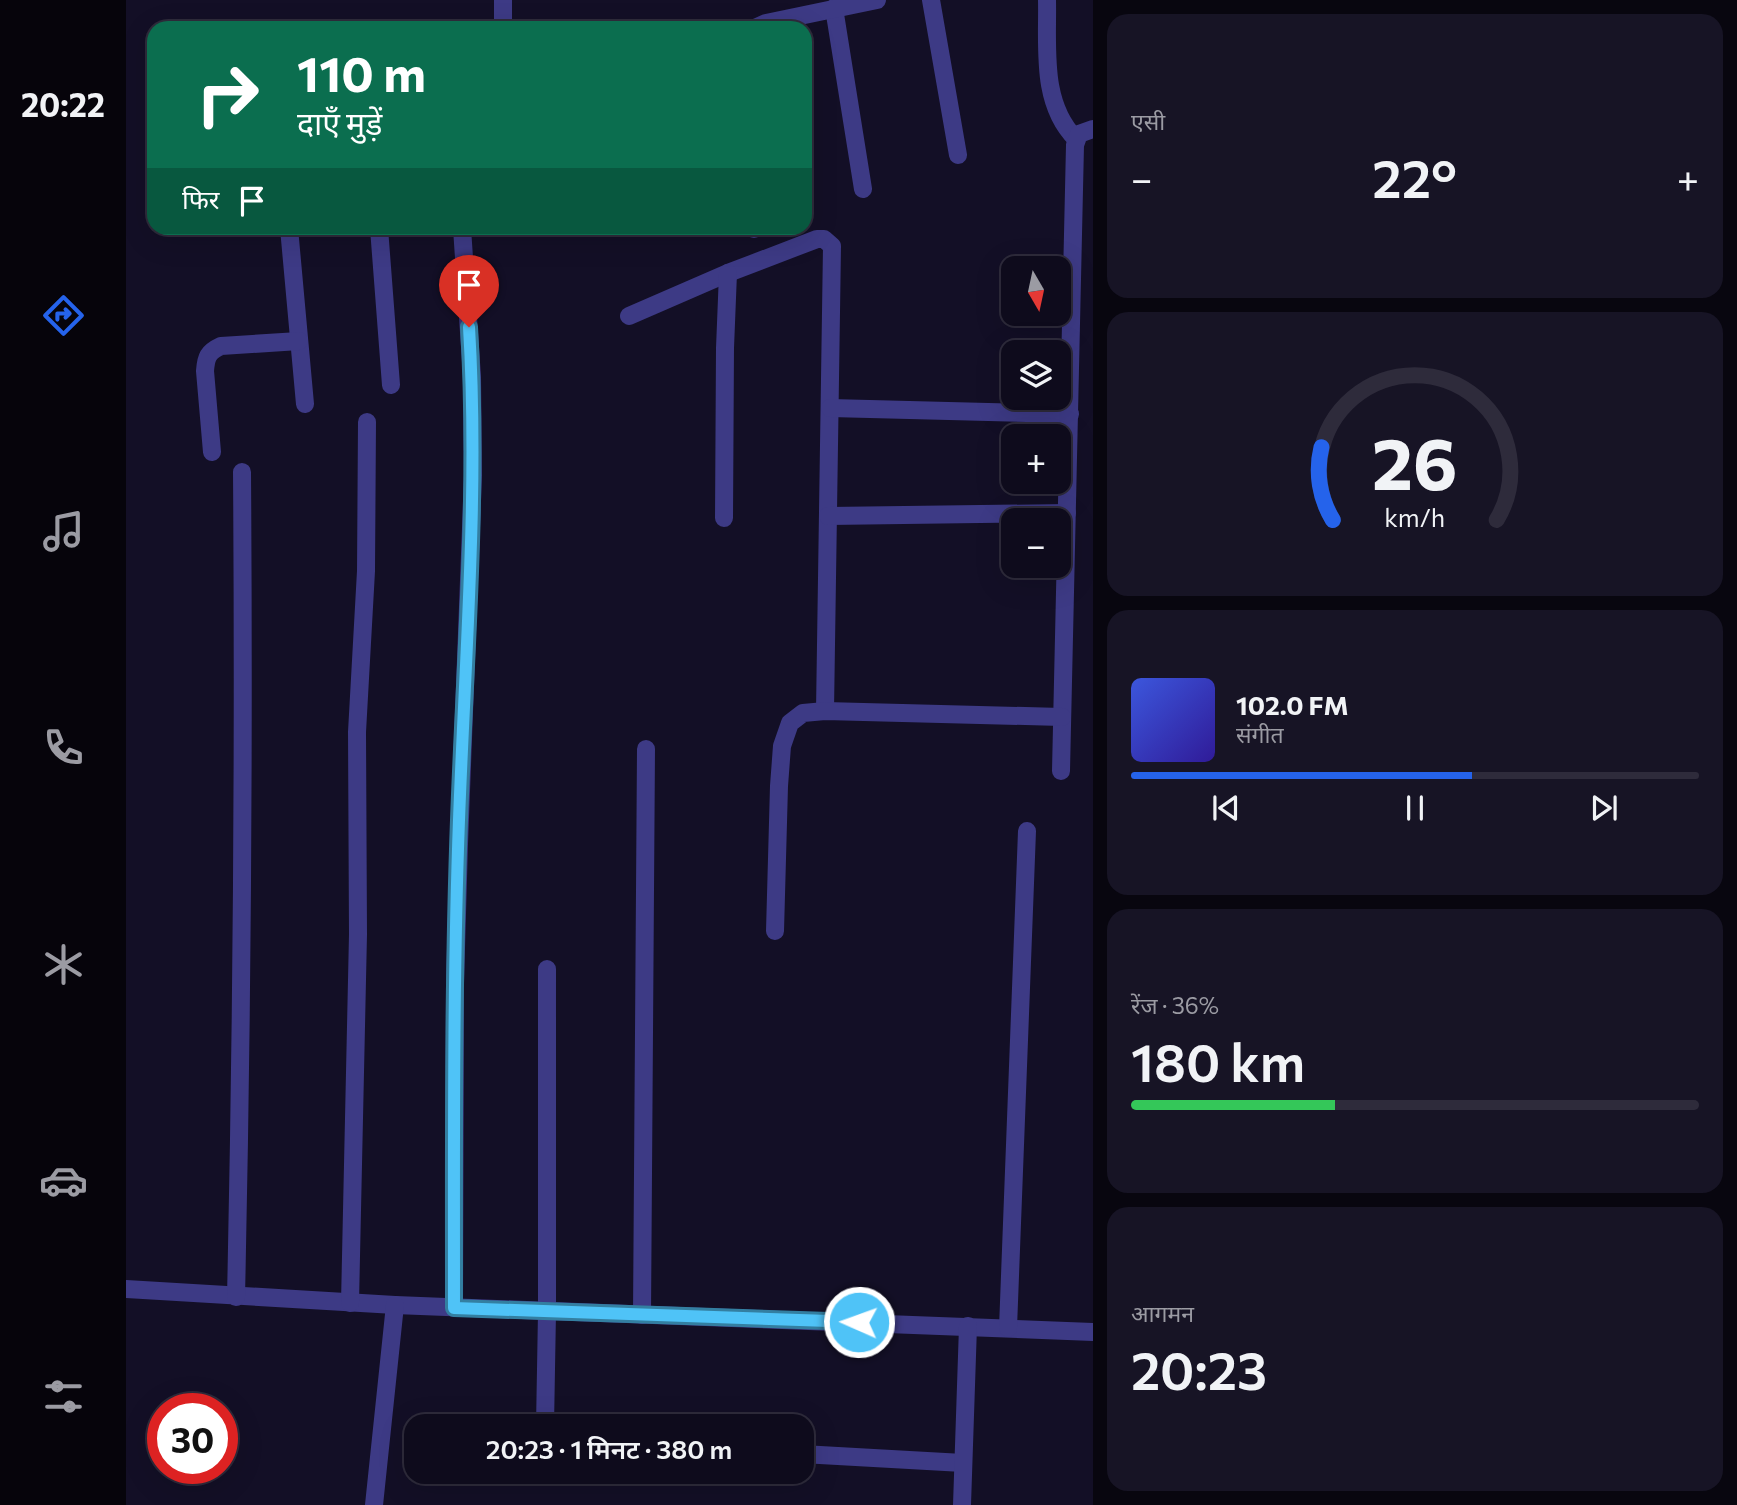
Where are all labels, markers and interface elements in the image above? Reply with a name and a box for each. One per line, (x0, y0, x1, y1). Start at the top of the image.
text: 110 m (297, 42, 426, 102)
icon: right (182, 49, 273, 140)
text: 20:22 (21, 84, 105, 124)
text: दाएँ मुड़ें (297, 102, 382, 142)
text: एसी (1131, 107, 1165, 135)
text: 22° (1372, 145, 1457, 209)
text: − (1131, 154, 1153, 201)
text: + (1677, 154, 1699, 201)
icon: arrive (233, 182, 271, 220)
text: फिर (182, 183, 219, 214)
pin (439, 255, 499, 327)
north arrow (1001, 256, 1071, 326)
map controls (1001, 256, 1071, 578)
icon: arrive (450, 266, 488, 304)
icon: directions (39, 291, 88, 340)
button: layers (1001, 340, 1071, 410)
text: 26 (1372, 417, 1458, 506)
button: + (1001, 424, 1071, 494)
text: km/h (1385, 502, 1445, 532)
icon: music (39, 507, 88, 556)
button: − (1001, 508, 1071, 578)
text: 102.0 FM (1236, 689, 1349, 720)
text: संगीत (1236, 720, 1284, 748)
icon: phone (39, 723, 88, 772)
icon: previous (1207, 789, 1245, 827)
icon: pause (1396, 789, 1434, 827)
icon: next (1585, 789, 1623, 827)
icon: climate (39, 940, 88, 989)
text: रेंज · 36% (1131, 991, 1219, 1019)
text: 180 km (1131, 1029, 1305, 1093)
icon: car (39, 1156, 88, 1205)
position arrow (822, 1285, 896, 1359)
text: आगमन (1131, 1299, 1194, 1327)
text: 20:23 (1131, 1337, 1267, 1401)
icon: filters (39, 1372, 88, 1421)
speed limit sign: 30 (147, 1393, 238, 1484)
text: 20:23 · 1 मिनट · 380 m (486, 1433, 732, 1464)

